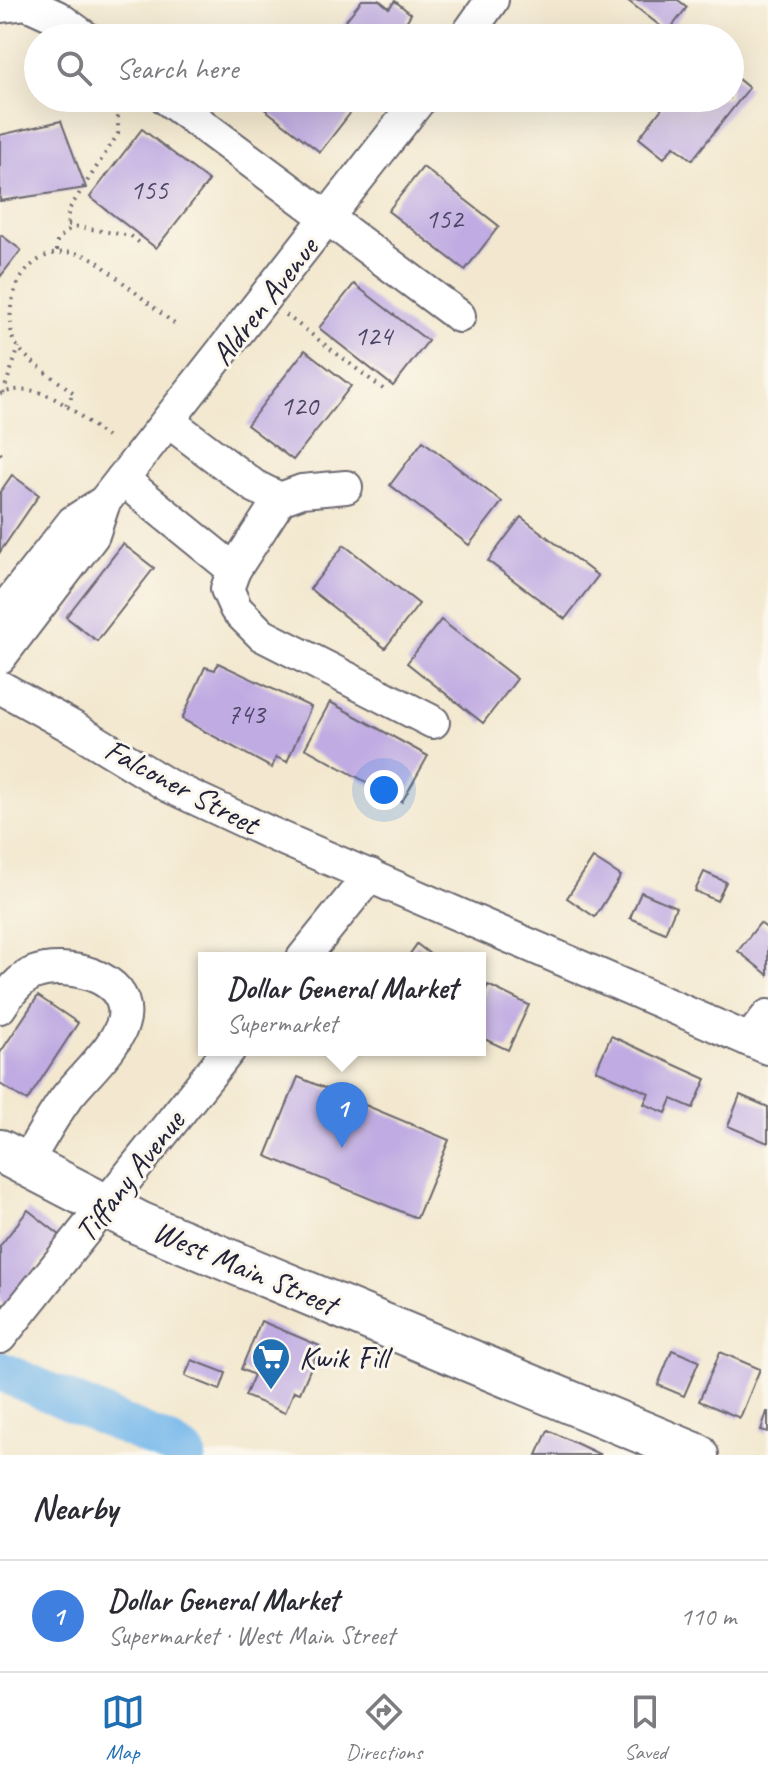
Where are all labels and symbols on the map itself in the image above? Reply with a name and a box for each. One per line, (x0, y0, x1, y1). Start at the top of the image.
house number: 155 (130, 172, 169, 207)
house number: 152 (425, 201, 465, 236)
street label: Aldren Avenue (202, 227, 329, 374)
house number: 124 (354, 318, 394, 353)
house number: 120 (280, 388, 320, 423)
house number: 743 (227, 696, 267, 731)
street label: Falconer Street (98, 729, 269, 846)
your location (364, 770, 404, 810)
pin: 1 (316, 1082, 368, 1148)
street label: Tiffany Avenue (65, 1100, 195, 1250)
street label: West Main Street (147, 1210, 347, 1326)
supermarket icon: Kwik Fill (250, 1336, 292, 1391)
place label: Kwik Fill (299, 1337, 393, 1378)

